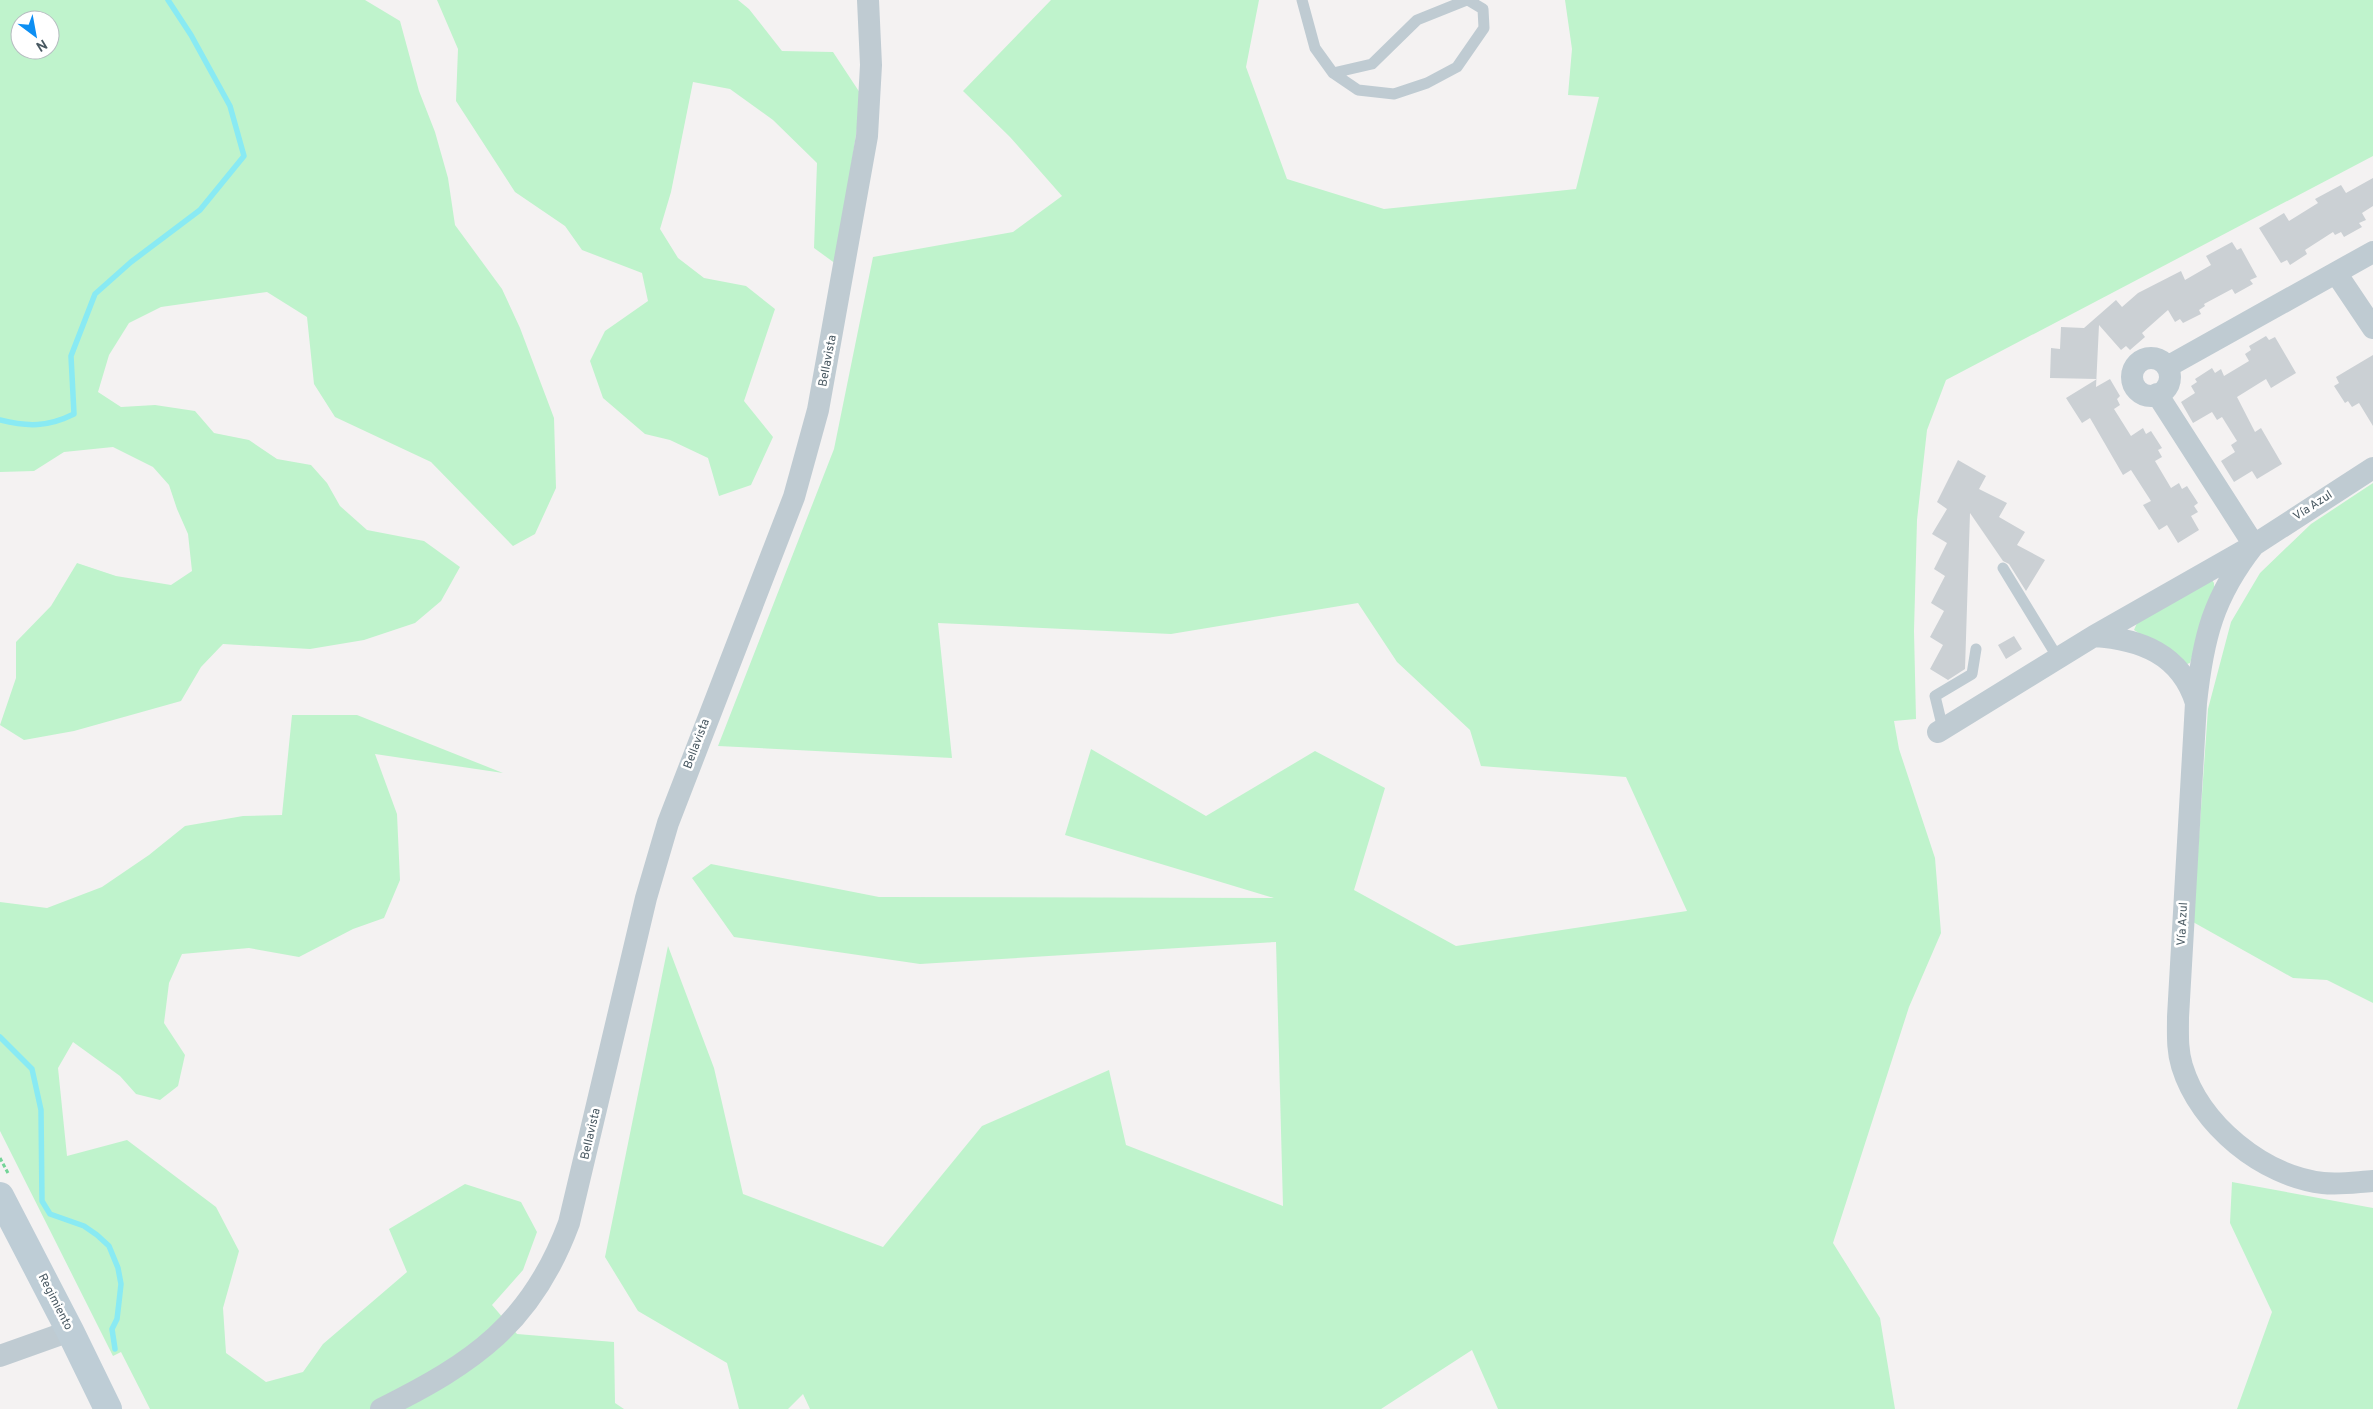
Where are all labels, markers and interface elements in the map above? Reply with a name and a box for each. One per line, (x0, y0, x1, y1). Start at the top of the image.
north arrow (10, 10, 60, 60)
text: N (32, 35, 50, 55)
street label: Bellavista (815, 334, 841, 388)
street label: Vía Azul (2290, 487, 2336, 525)
street label: Bellavista (680, 717, 714, 771)
street label: Vía Azul (2174, 902, 2192, 946)
street label: Bellavista (577, 1107, 605, 1161)
street label: Regimiento (34, 1271, 76, 1333)

